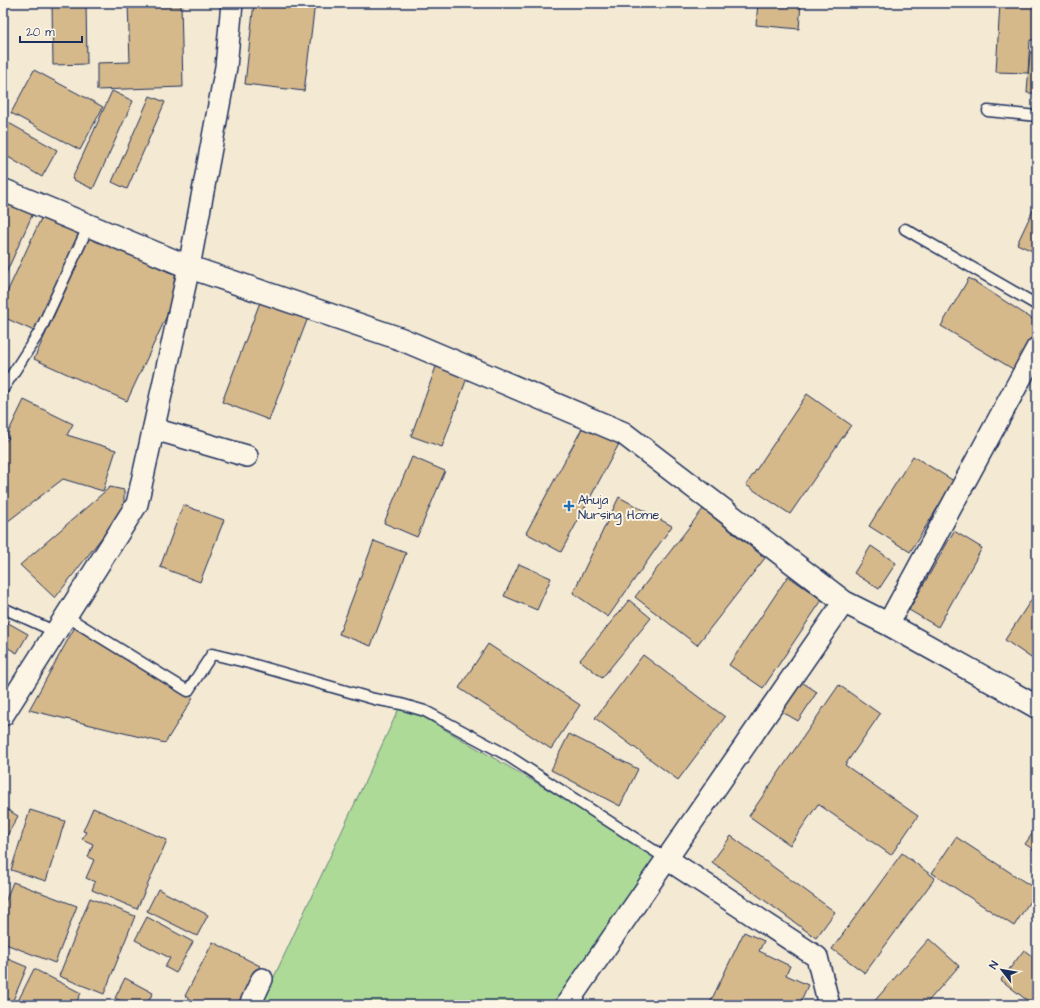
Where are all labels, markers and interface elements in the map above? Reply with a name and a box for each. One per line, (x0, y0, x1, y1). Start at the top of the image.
scale bar (20, 18, 82, 44)
text: 20 m (26, 24, 55, 41)
place label: Ahuja Nursing Home (578, 491, 659, 525)
marker: Ahuja Nursing Home (563, 500, 575, 512)
north arrow (982, 950, 1022, 990)
text: N (986, 958, 1002, 972)

